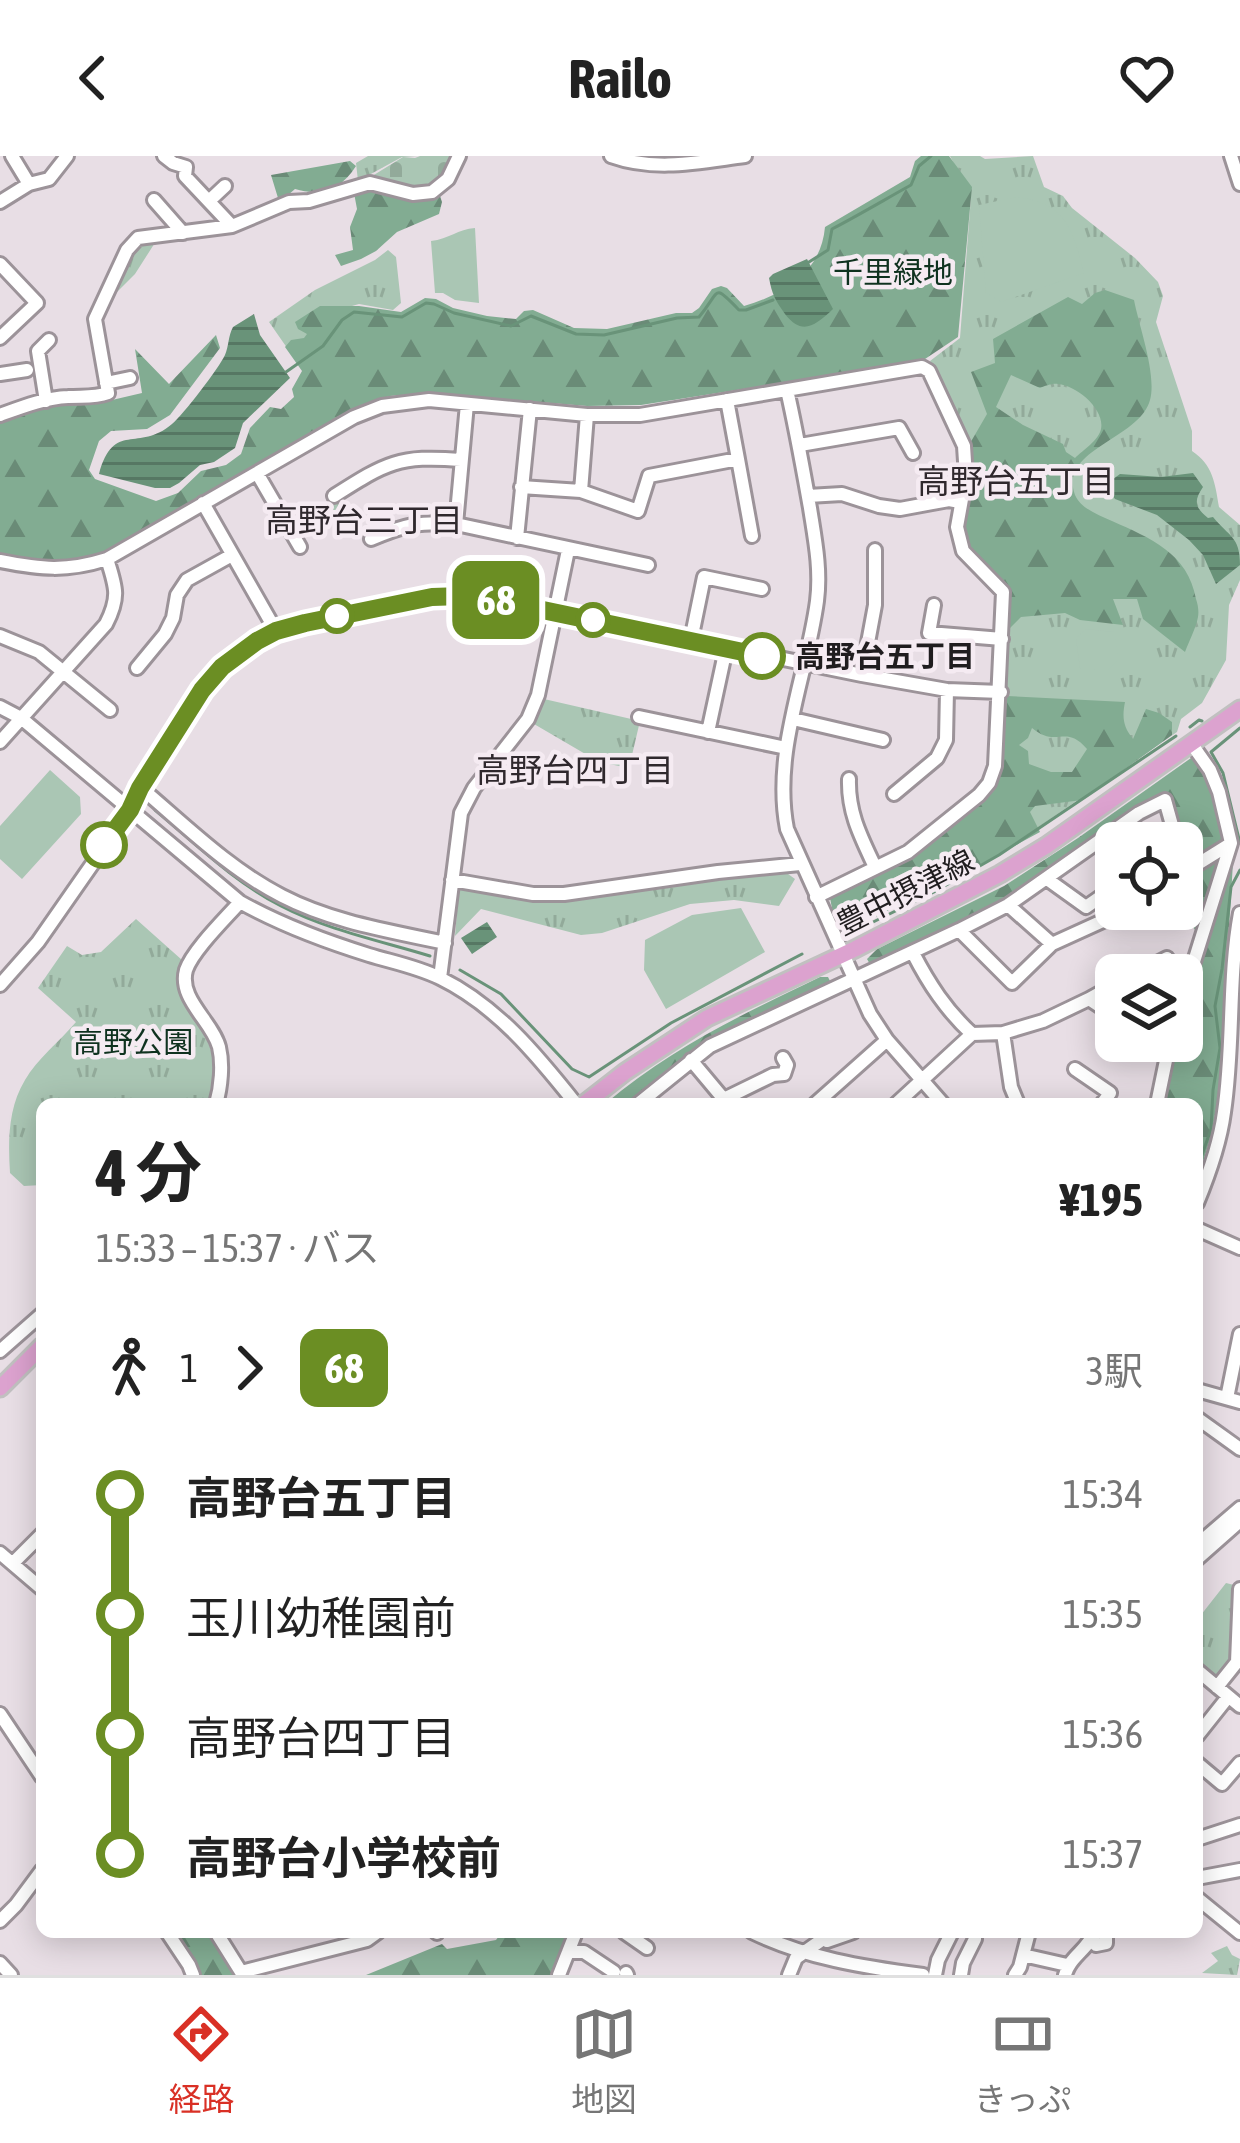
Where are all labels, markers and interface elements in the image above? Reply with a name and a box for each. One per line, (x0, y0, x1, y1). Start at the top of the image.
icon: back (60, 45, 126, 111)
icon: heart (1114, 45, 1180, 111)
text: Railo (568, 48, 672, 109)
park label: 千里緑地 (833, 255, 953, 289)
district label: 高野台五丁目 (917, 462, 1115, 500)
district label: 高野台三丁目 (265, 501, 463, 539)
line badge: 68 (442, 561, 550, 639)
text: 68 (476, 576, 516, 624)
unlabelled marker (321, 600, 353, 632)
unlabelled marker (577, 604, 609, 636)
marker: 高野台五丁目 (740, 634, 784, 678)
place label: 高野台五丁目 (795, 639, 975, 673)
district label: 高野台四丁目 (476, 751, 674, 789)
map controls (1095, 822, 1203, 1062)
button: locate (1095, 822, 1203, 930)
unlabelled marker (82, 823, 126, 867)
street label: 豊中摂津線 (830, 843, 980, 941)
button: layers (1095, 954, 1203, 1062)
park label: 高野公園 (73, 1025, 193, 1059)
text: 4 分 (96, 1134, 202, 1210)
text: ¥195 (1060, 1174, 1143, 1226)
text: 15:33 – 15:37 · バス (96, 1226, 380, 1270)
icon: walk (96, 1335, 162, 1401)
icon: forward (216, 1335, 282, 1401)
text: 68 (324, 1344, 364, 1392)
text: 1 (180, 1346, 198, 1390)
text: 3駅 (1086, 1349, 1143, 1393)
text: 高野台五丁目 (186, 1472, 456, 1524)
text: 15:34 (1063, 1472, 1143, 1516)
text: 玉川幼稚園前 (186, 1592, 456, 1644)
text: 15:35 (1063, 1592, 1143, 1636)
text: 高野台四丁目 (186, 1712, 456, 1764)
text: 15:36 (1063, 1712, 1143, 1756)
text: 高野台小学校前 (186, 1832, 501, 1884)
text: 15:37 (1063, 1832, 1143, 1876)
tab: 経路 (168, 2001, 234, 2121)
tab: 地図 (571, 2001, 637, 2121)
tab: きっぷ (974, 2001, 1072, 2121)

